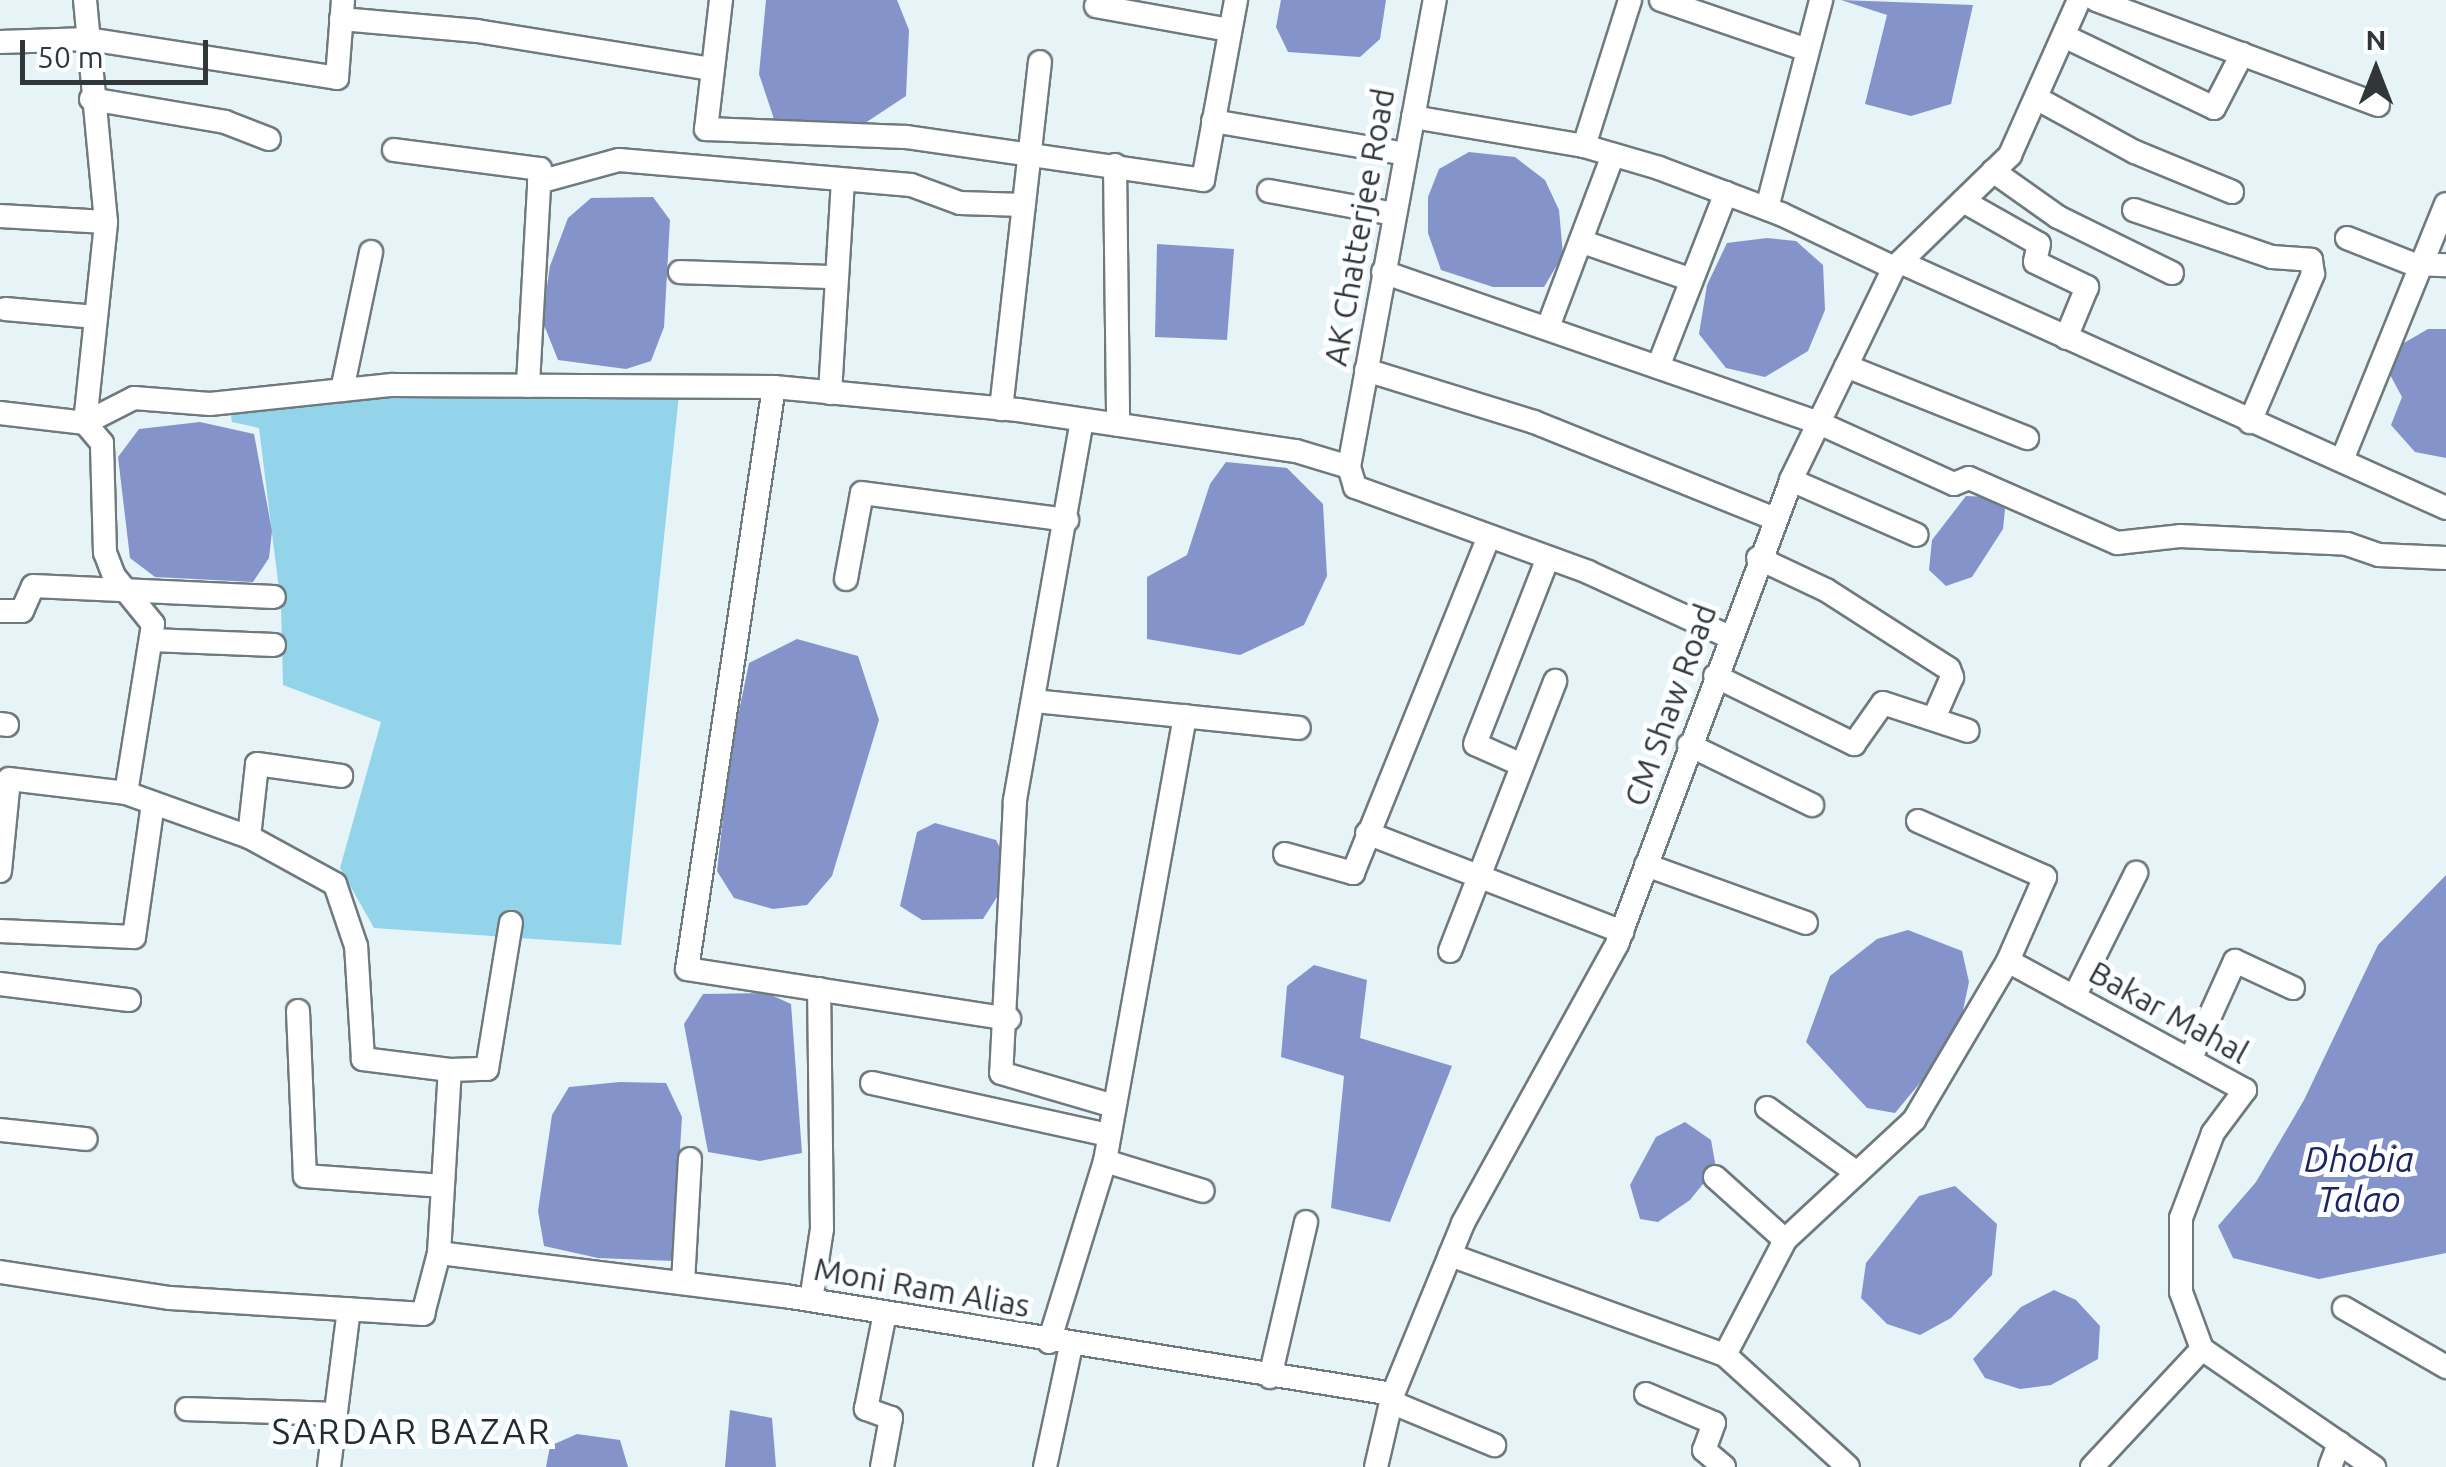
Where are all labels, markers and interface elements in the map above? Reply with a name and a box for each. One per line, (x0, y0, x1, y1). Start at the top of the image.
scale bar (25, 20, 212, 82)
north arrow (2326, 20, 2426, 120)
text: N (2366, 24, 2386, 55)
text: 50 m (37, 40, 104, 74)
street label: AK Chatterjee Road (1316, 85, 1402, 369)
street label: CM Shaw Road (1616, 599, 1724, 811)
street label: Bakar Mahal (2083, 953, 2255, 1071)
water label: Dhobia Talao (2304, 1138, 2414, 1220)
street label: Moni Ram Alias (811, 1249, 1033, 1325)
district label: SARDAR BAZAR (272, 1410, 552, 1452)

